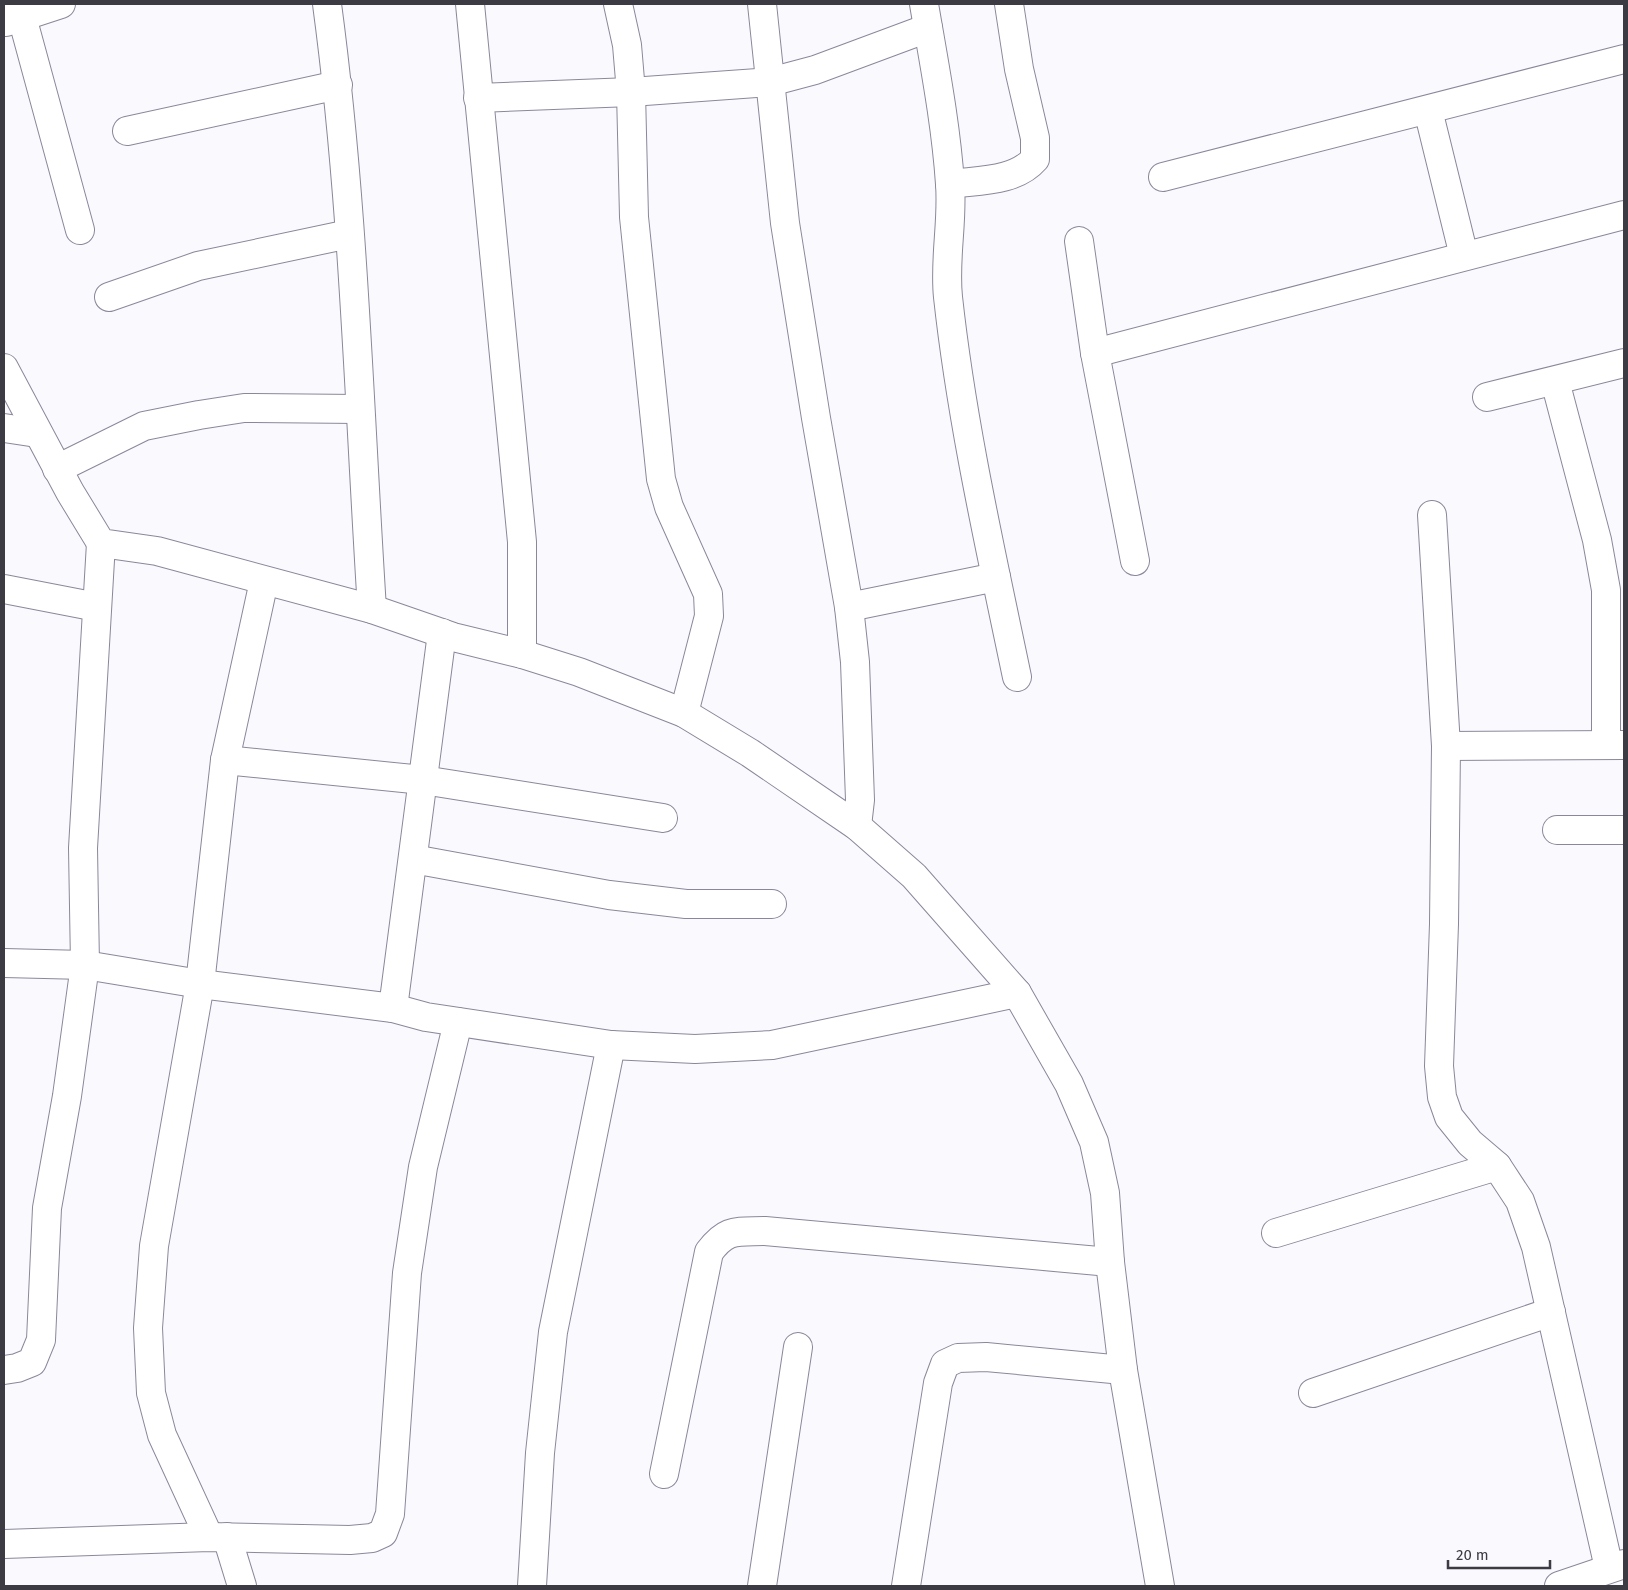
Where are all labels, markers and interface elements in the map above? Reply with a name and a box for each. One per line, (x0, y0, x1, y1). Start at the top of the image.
scale bar (1448, 1538, 1550, 1570)
text: 20 m (1456, 1546, 1489, 1564)

